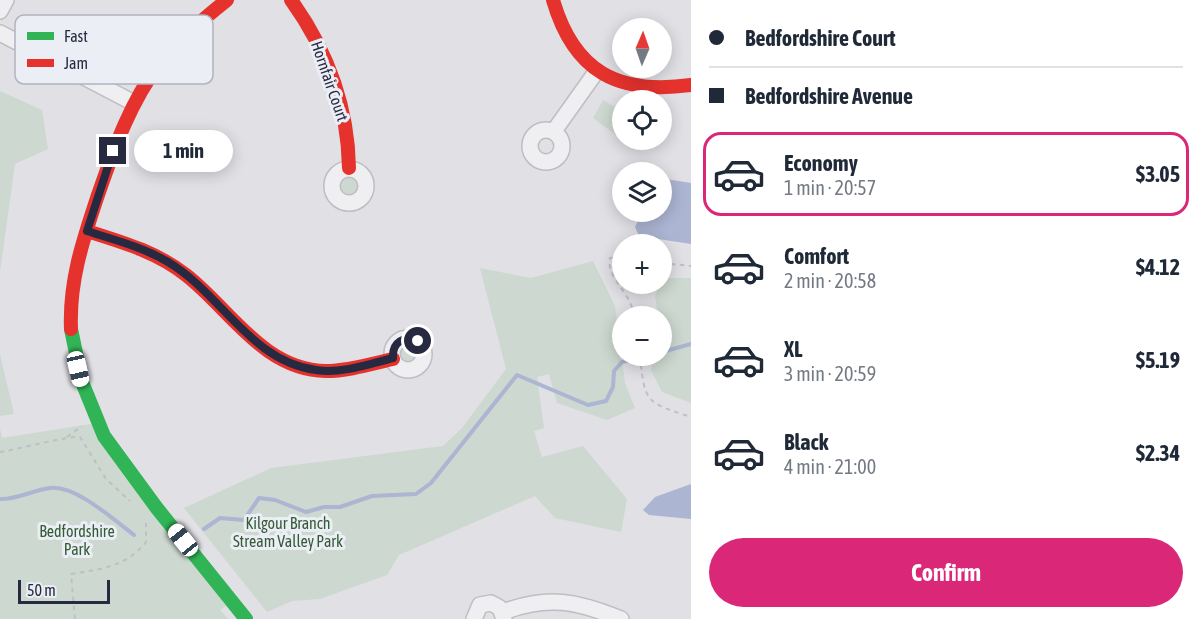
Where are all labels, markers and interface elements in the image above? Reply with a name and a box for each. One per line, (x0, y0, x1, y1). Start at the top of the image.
legend (15, 15, 213, 84)
north arrow (612, 18, 672, 78)
map controls (612, 18, 672, 366)
text: Bedfordshire Court (745, 25, 896, 51)
text: Fast (64, 27, 88, 45)
street label: Hornfair Court (308, 39, 352, 124)
text: Jam (64, 54, 88, 72)
text: Bedfordshire Avenue (745, 83, 913, 109)
button: locate (612, 90, 672, 150)
callout: 1 min (134, 130, 233, 172)
route end (99, 137, 126, 164)
text: 1 min (163, 139, 204, 162)
icon: car (712, 147, 766, 201)
text: Economy (784, 150, 858, 176)
text: $3.05 (1136, 161, 1180, 187)
button: layers (612, 162, 672, 222)
text: 1 min · 20:57 (784, 176, 876, 199)
button: + (612, 234, 672, 294)
icon: car (712, 240, 766, 294)
text: Comfort (784, 243, 849, 269)
text: $4.12 (1136, 254, 1180, 280)
text: 2 min · 20:58 (784, 269, 876, 292)
button: − (612, 306, 672, 366)
route start (404, 327, 431, 354)
icon: car (712, 333, 766, 387)
text: XL (784, 336, 802, 362)
text: $5.19 (1136, 347, 1180, 373)
car (65, 349, 91, 389)
text: 3 min · 20:59 (784, 362, 876, 385)
icon: car (712, 426, 766, 480)
text: Black (784, 429, 828, 455)
text: $2.34 (1136, 440, 1180, 466)
text: 4 min · 21:00 (784, 455, 876, 478)
park label: Kilgour Branch Stream Valley Park (233, 514, 343, 551)
car (165, 520, 201, 560)
park label: Bedfordshire Park (39, 522, 115, 558)
button: Confirm (709, 538, 1183, 607)
scale bar (18, 577, 110, 604)
text: 50 m (27, 581, 56, 599)

